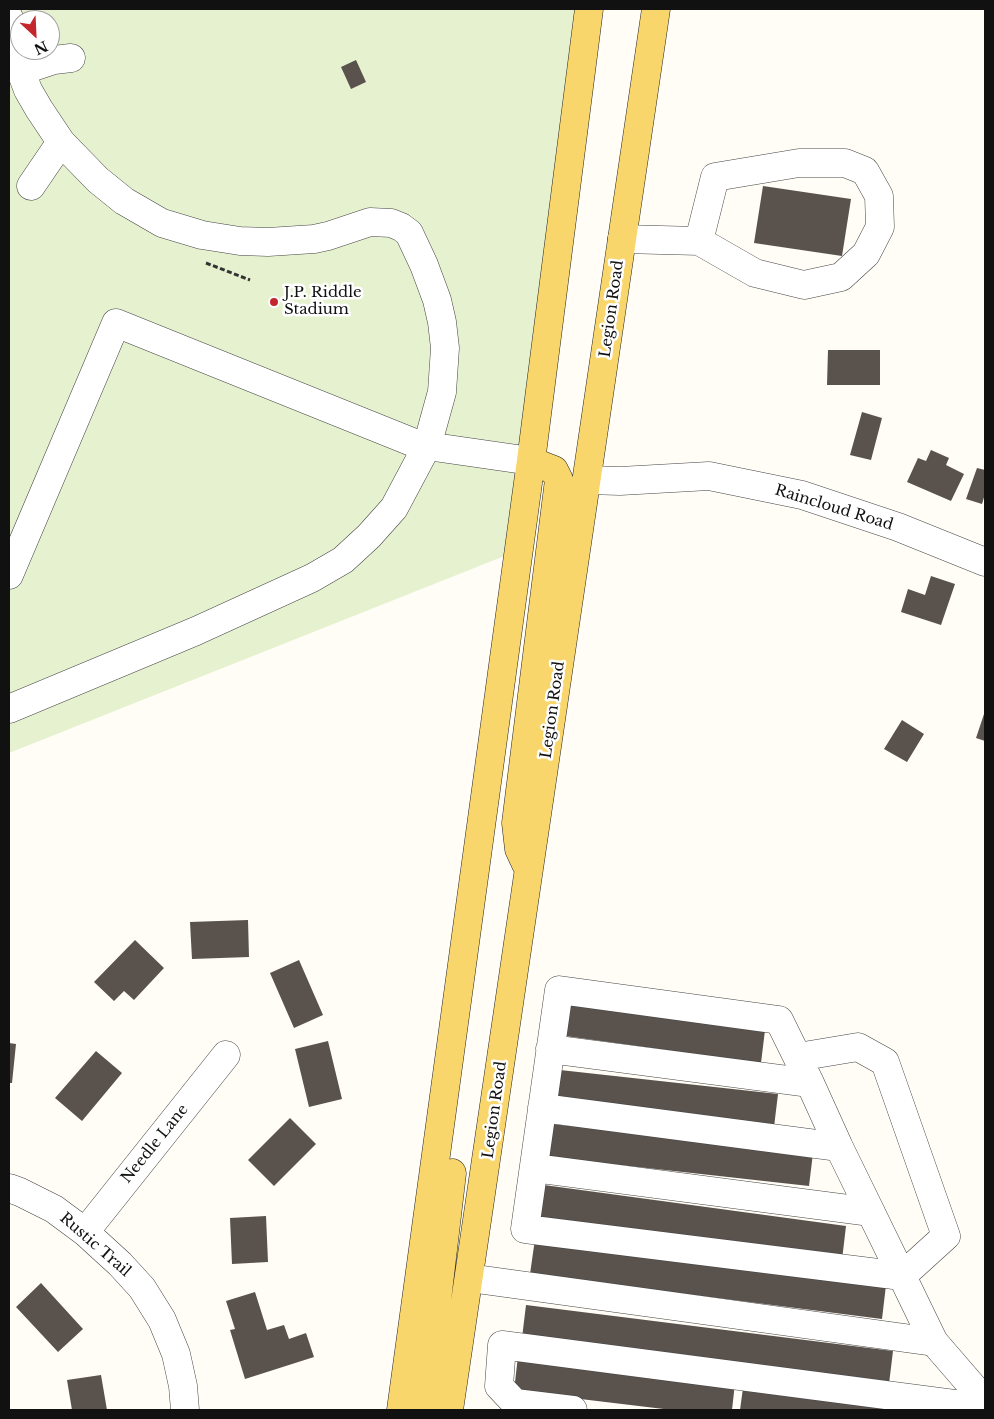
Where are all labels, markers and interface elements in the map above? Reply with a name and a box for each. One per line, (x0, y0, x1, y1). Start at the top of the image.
north arrow (10, 10, 60, 60)
text: N (31, 37, 51, 59)
street label: Legion Road (596, 259, 628, 359)
place label: J.P. Riddle Stadium (284, 284, 362, 319)
marker: J.P. Riddle Stadium (268, 296, 280, 308)
street label: Raincloud Road (773, 481, 895, 535)
street label: Legion Road (537, 660, 569, 760)
street label: Legion Road (479, 1060, 511, 1160)
street label: Needle Lane (118, 1101, 192, 1187)
street label: Rustic Trail (56, 1209, 134, 1281)

